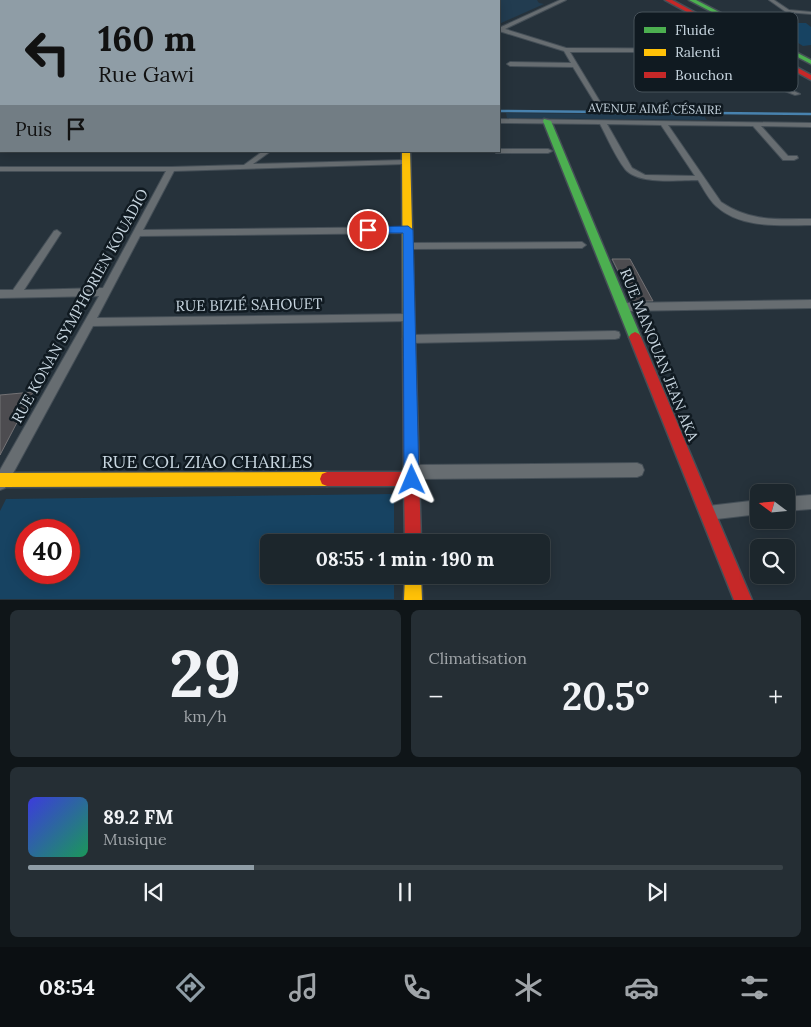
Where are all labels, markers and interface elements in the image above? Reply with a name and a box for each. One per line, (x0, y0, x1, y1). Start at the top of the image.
legend (634, 12, 798, 92)
text: 160 m (98, 16, 196, 61)
icon: left (15, 20, 80, 85)
text: Fluide (675, 21, 715, 39)
text: Ralenti (675, 43, 720, 61)
text: Rue Gawi (98, 60, 194, 88)
text: Bouchon (675, 66, 733, 84)
street label: AVENUE AIMÉ CÉSAIRE (587, 100, 722, 117)
icon: arrive (62, 115, 90, 143)
text: Puis (15, 117, 52, 141)
street label: RUE KONAN SYMPHORIEN KOUADIO (7, 185, 152, 426)
pin (347, 209, 389, 251)
icon: arrive (354, 216, 382, 244)
street label: RUE MANOUAN JEAN AKA (616, 266, 703, 445)
street label: RUE BIZIÉ SAHOUET (175, 294, 323, 315)
street label: RUE COL ZIAO CHARLES (102, 450, 312, 473)
position arrow (385, 453, 437, 505)
north arrow (750, 484, 795, 529)
map controls (750, 484, 795, 584)
speed limit sign: 40 (15, 519, 80, 584)
button: search (750, 539, 795, 584)
text: 08:55 · 1 min · 190 m (316, 547, 494, 571)
text: 29 (169, 632, 241, 715)
text: Climatisation (429, 648, 527, 668)
text: 20.5° (562, 672, 650, 720)
text: − (429, 679, 443, 715)
text: + (768, 679, 783, 715)
text: km/h (184, 706, 227, 726)
text: 89.2 FM (103, 805, 173, 829)
text: Musique (103, 829, 167, 849)
icon: previous (140, 878, 168, 906)
icon: pause (391, 878, 419, 906)
icon: next (643, 878, 671, 906)
icon: directions (173, 970, 208, 1005)
icon: music (286, 970, 321, 1005)
icon: phone (399, 970, 434, 1005)
icon: climate (511, 970, 546, 1005)
icon: car (624, 970, 659, 1005)
icon: filters (737, 970, 772, 1005)
text: 08:54 (39, 973, 95, 1001)

